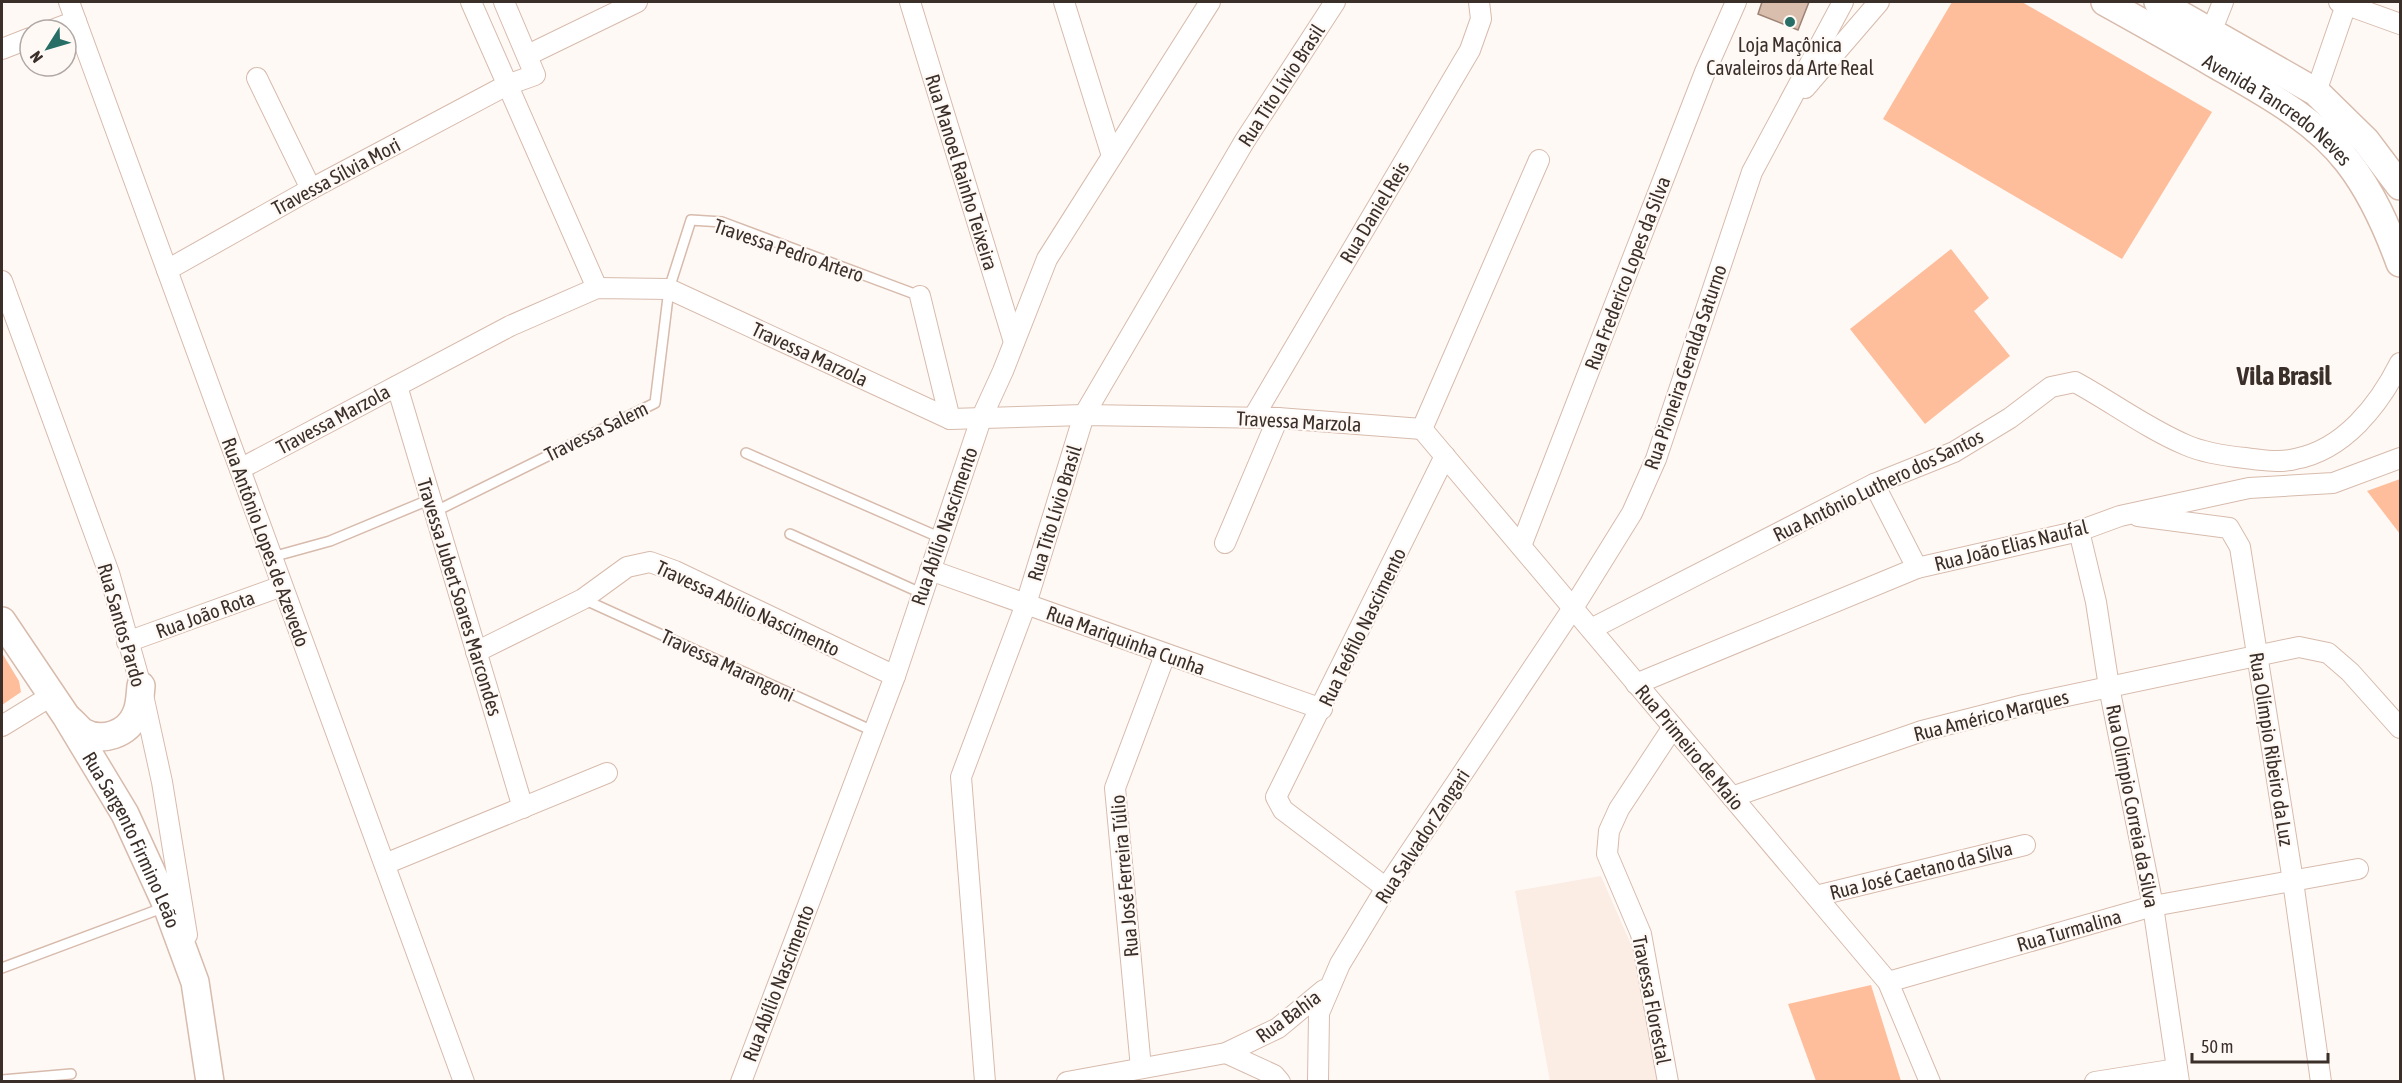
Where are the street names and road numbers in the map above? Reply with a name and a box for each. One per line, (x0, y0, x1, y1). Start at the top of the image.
street label: Rua Tito Lívio Brasil (1233, 19, 1329, 150)
street label: Avenida Tancredo Neves (2199, 48, 2357, 170)
street label: Rua Manoel Rainho Teixeira (921, 71, 1003, 273)
street label: Travessa Sílvia Mori (268, 133, 404, 219)
street label: Rua Daniel Reis (1335, 157, 1413, 267)
street label: Rua Frederico Lopes da Silva (1579, 173, 1675, 373)
street label: Travessa Pedro Artero (711, 214, 867, 286)
street label: Rua Pioneira Geralda Saturno (1639, 261, 1731, 473)
street label: Travessa Marzola (748, 317, 872, 391)
street label: Travessa Marzola (272, 379, 394, 459)
street label: Travessa Salem (541, 396, 651, 466)
street label: Travessa Marzola (1236, 406, 1362, 436)
street label: Rua Antônio Luthero dos Santos (1769, 424, 1987, 546)
street label: Rua Antônio Lopes de Azevedo (217, 434, 315, 650)
street label: Rua Tito Lívio Brasil (1022, 442, 1086, 584)
street label: Rua Abílio Nascimento (906, 444, 982, 608)
street label: Travessa Jubert Soares Marcondes (413, 475, 507, 719)
street label: Rua João Elias Naufal (1932, 515, 2091, 575)
street label: Rua Teófilo Nascimento (1314, 544, 1410, 710)
street label: Travessa Abílio Nascimento (653, 555, 843, 661)
street label: Rua Santos Pardo (93, 561, 151, 689)
street label: Rua João Rota (152, 586, 258, 642)
street label: Rua Mariquinha Cunha (1043, 601, 1209, 679)
street label: Travessa Marangoni (658, 624, 798, 706)
street label: Rua Olímpio Ribeiro da Luz (2245, 650, 2299, 848)
street label: Rua Primeiro de Maio (1631, 680, 1749, 814)
street label: Rua Américo Marques (1911, 685, 2071, 745)
street label: Rua Olímpio Correia da Silva (2102, 702, 2164, 910)
street label: Rua Sargento Firmino Leão (78, 747, 185, 931)
street label: Rua Salvador Zangari (1370, 765, 1474, 907)
street label: Rua José Ferreira Túlio (1105, 794, 1143, 958)
street label: Rua José Caetano da Silva (1827, 836, 2015, 904)
street label: Rua Abílio Nascimento (738, 901, 818, 1065)
street label: Rua Turmalina (2014, 904, 2124, 956)
street label: Travessa Florestal (1628, 934, 1676, 1067)
street label: Rua Bahia (1251, 985, 1325, 1047)

